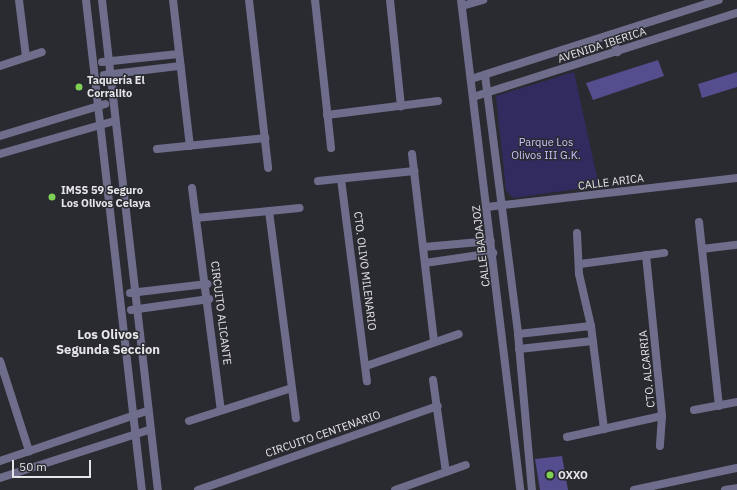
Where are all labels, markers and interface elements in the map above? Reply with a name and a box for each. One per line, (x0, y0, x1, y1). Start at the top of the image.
street label: AVENIDA IBERICA (556, 24, 648, 66)
place label: Taquería El Corralito (87, 74, 145, 100)
marker: Taquería El Corralito (74, 82, 84, 92)
park label: Parque Los Olivos III G.K. (511, 136, 581, 162)
street label: CALLE ARICA (577, 171, 645, 193)
place label: IMSS 59 Seguro Los Olivos Celaya (61, 184, 150, 210)
marker: IMSS 59 Seguro Los Olivos Celaya (46, 191, 58, 203)
street label: CALLE BADAJOZ (469, 204, 493, 288)
street label: CTO. OLIVO MILENARIO (351, 211, 379, 331)
street label: CIRCUITO ALICANTE (208, 260, 234, 366)
district label: Los Olivos Segunda Seccion (56, 328, 160, 359)
street label: CTO. ALCARRIA (636, 330, 658, 408)
street label: CIRCUITO CENTENARIO (264, 408, 382, 460)
scale bar (14, 452, 93, 478)
text: 50 m (19, 459, 47, 474)
place label: OXXO (558, 468, 588, 482)
marker: OXXO (545, 470, 555, 480)

